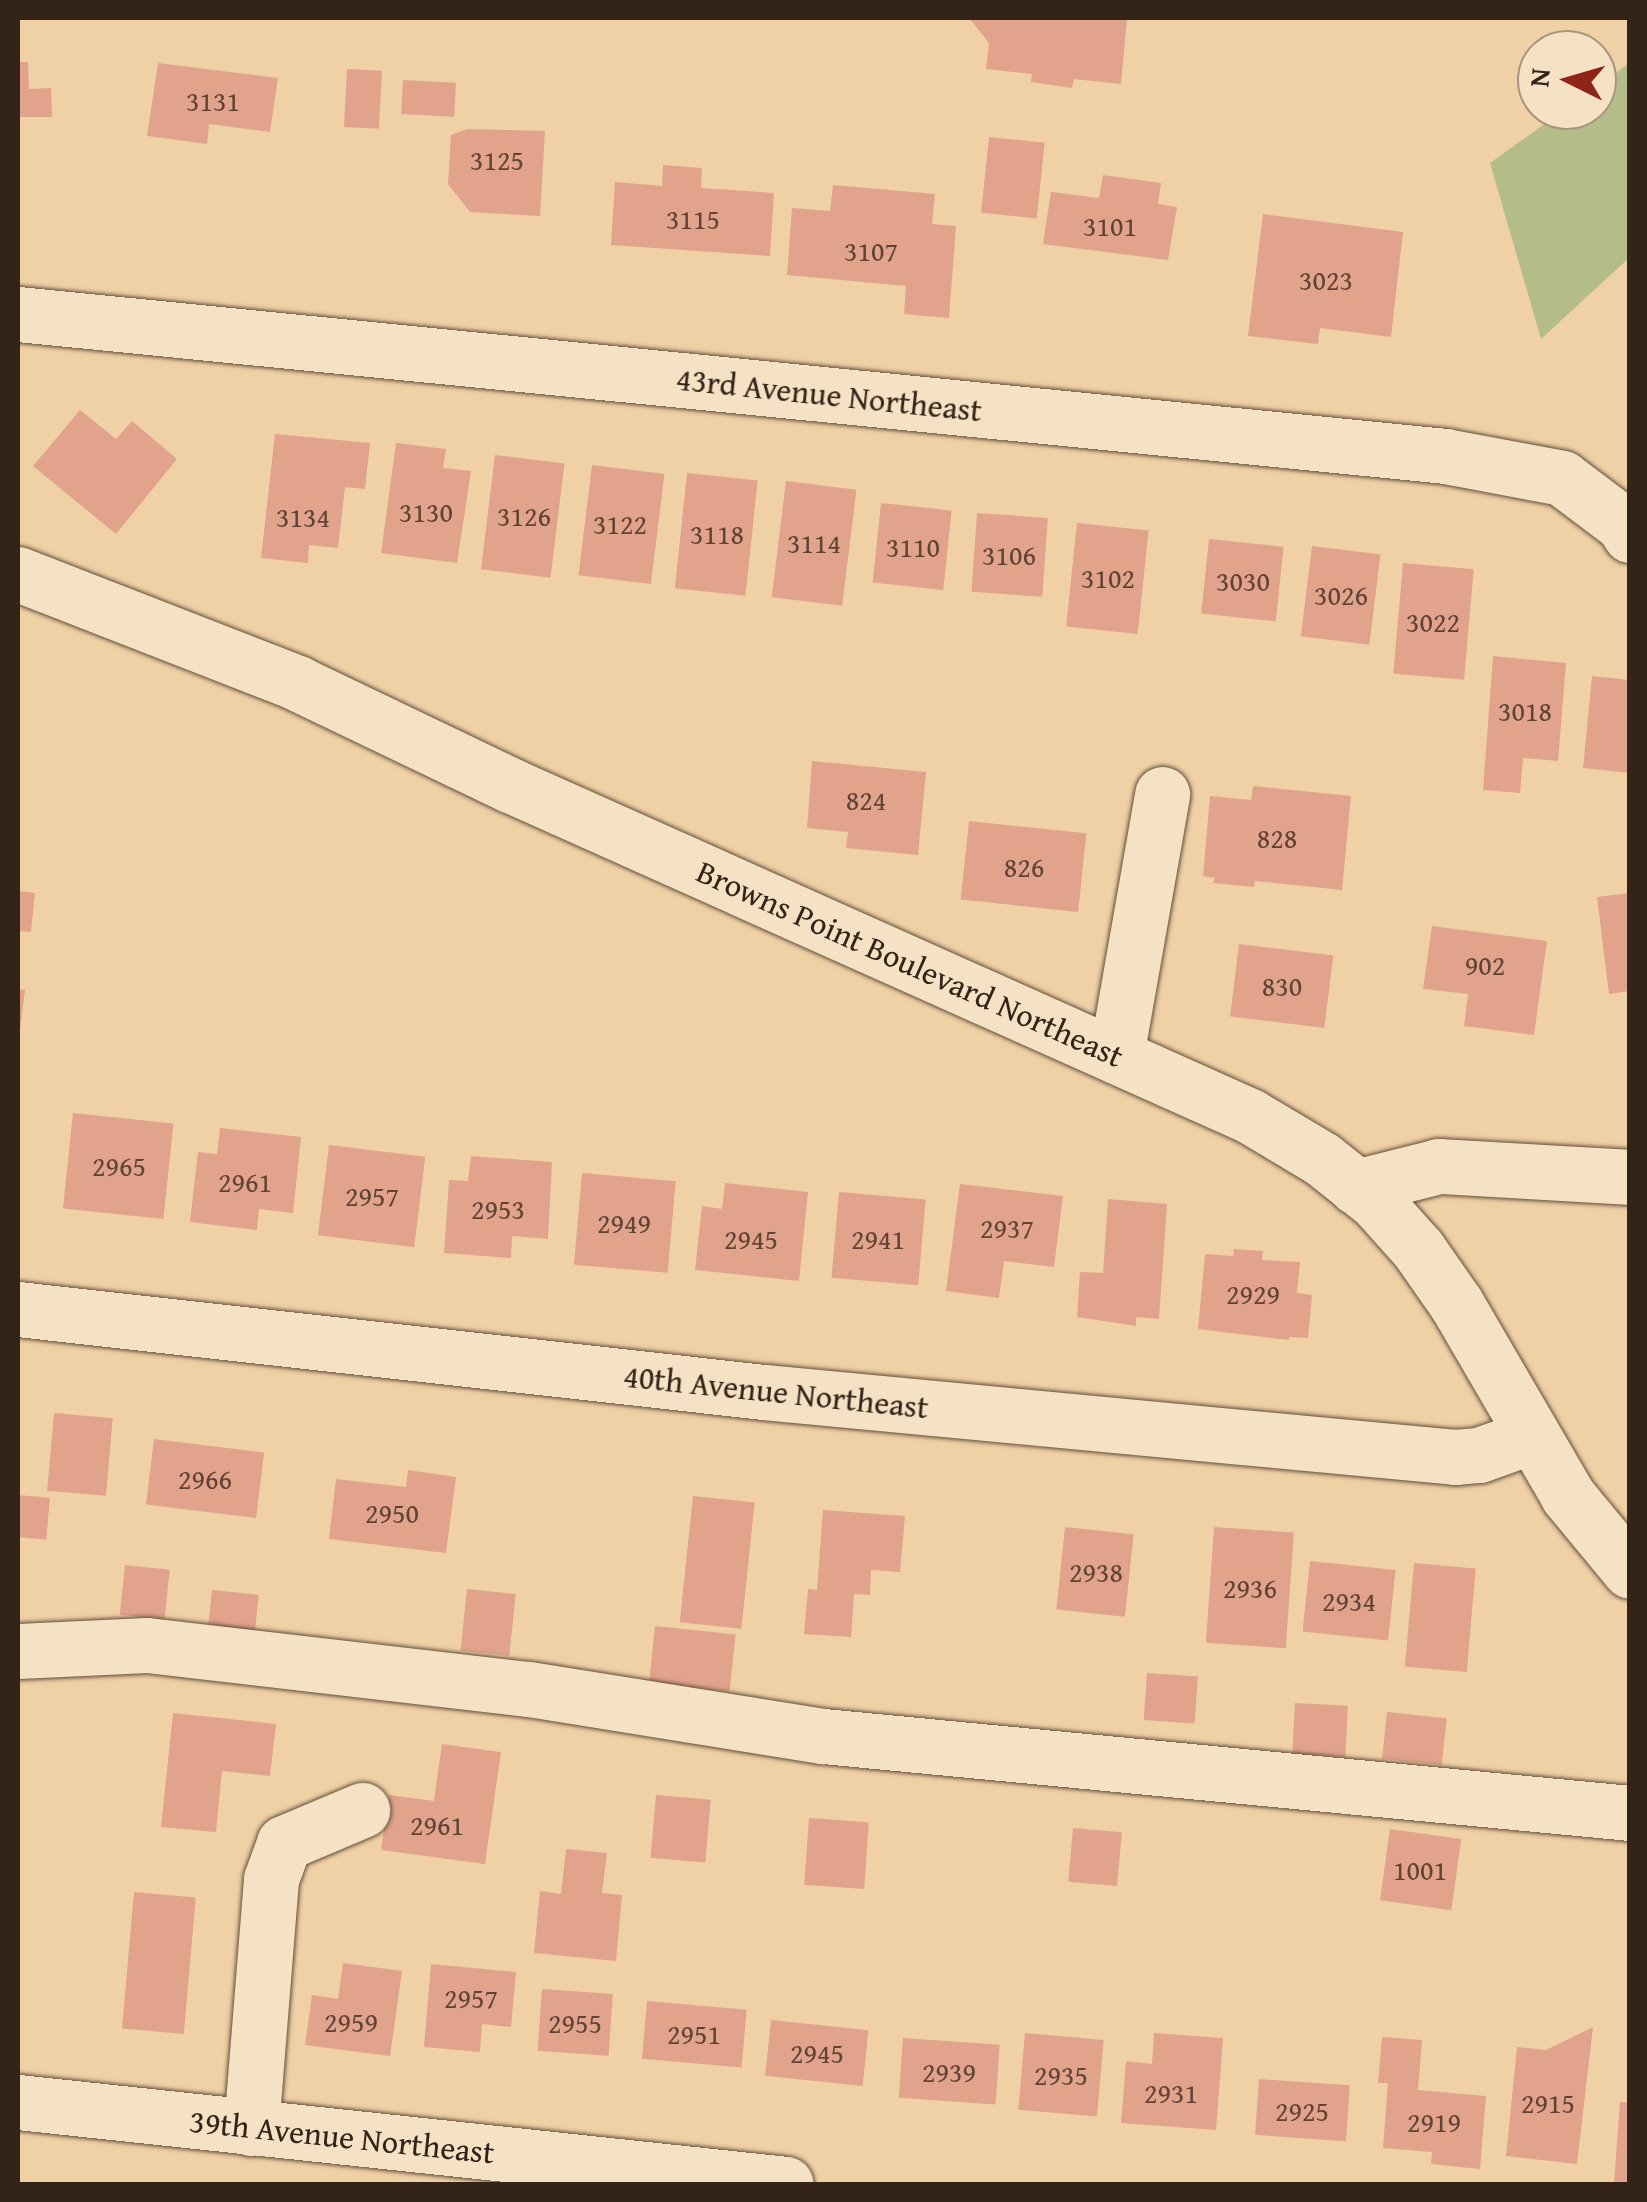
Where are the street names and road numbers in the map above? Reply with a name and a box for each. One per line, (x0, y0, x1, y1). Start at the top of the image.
street label: 43rd Avenue Northeast (674, 360, 984, 430)
street label: Browns Point Boulevard Northeast (691, 852, 1129, 1076)
street label: 40th Avenue Northeast (622, 1357, 930, 1427)
street label: 39th Avenue Northeast (188, 2102, 496, 2172)

